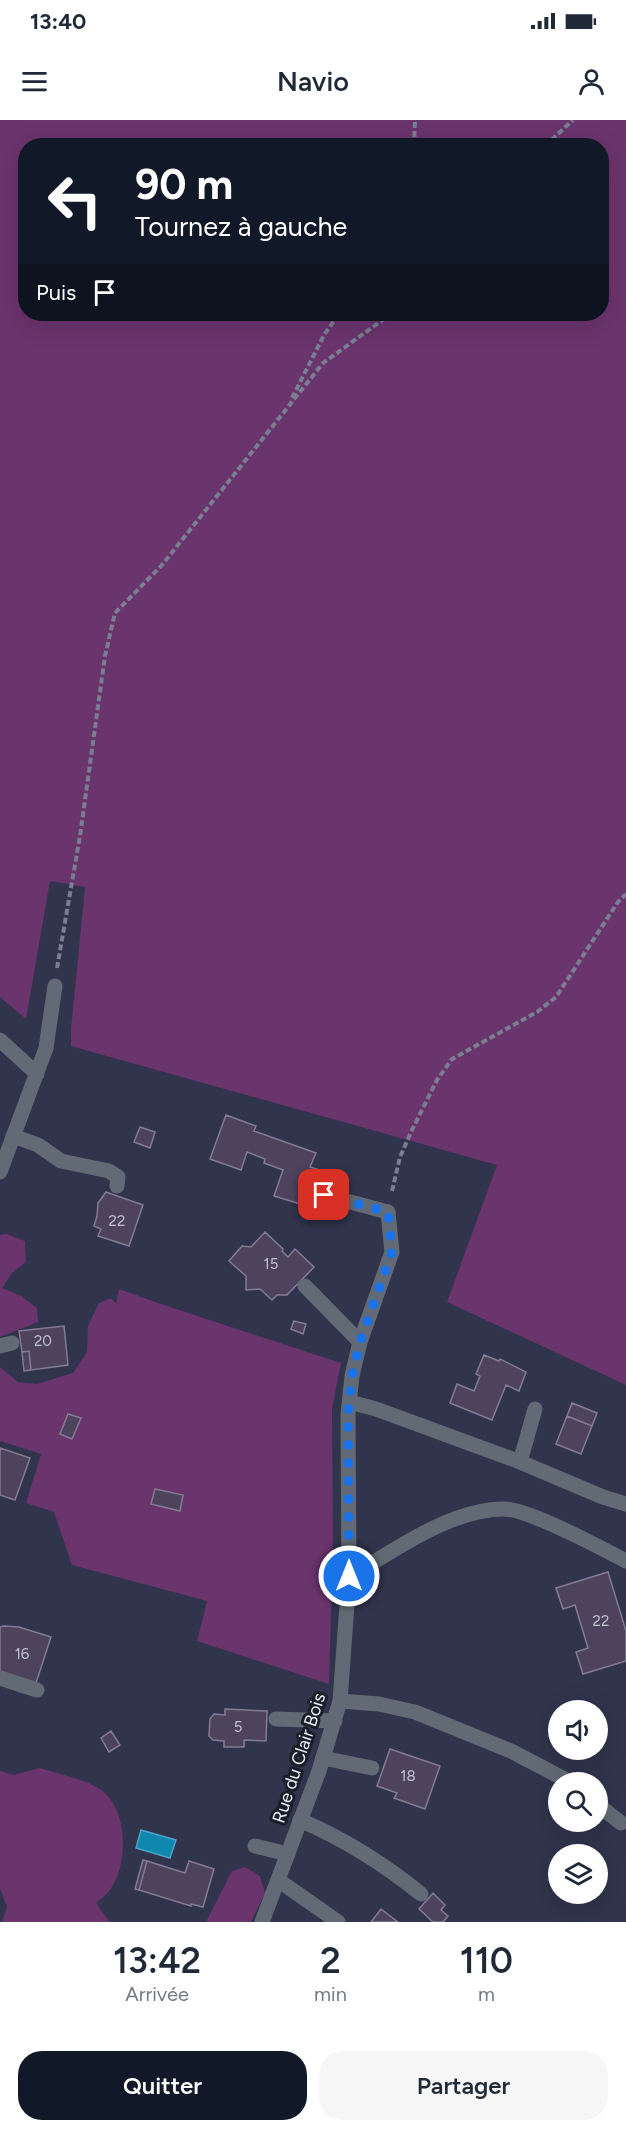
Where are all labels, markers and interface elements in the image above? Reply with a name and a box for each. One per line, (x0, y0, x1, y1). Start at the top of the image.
text: 13:40 (30, 8, 86, 35)
icon: menu (18, 65, 51, 98)
text: Navio (277, 65, 349, 98)
icon: person (575, 65, 608, 98)
text: 90 m (135, 159, 233, 210)
icon: left (36, 162, 114, 240)
text: Tournez à gauche (135, 210, 347, 243)
icon: arrive (88, 276, 121, 309)
text: Puis (36, 279, 76, 306)
pin (298, 1169, 349, 1220)
icon: arrive (307, 1178, 340, 1211)
house number: 22 (109, 1212, 125, 1230)
house number: 15 (264, 1255, 278, 1273)
house number: 20 (34, 1332, 52, 1350)
position arrow (317, 1544, 381, 1608)
house number: 22 (593, 1612, 609, 1630)
house number: 16 (15, 1645, 30, 1663)
street label: Rue du Clair Bois (268, 1690, 330, 1826)
map controls (548, 1700, 608, 1904)
button: sound (548, 1700, 608, 1760)
house number: 5 (234, 1718, 242, 1736)
house number: 18 (400, 1767, 416, 1785)
button: search (548, 1772, 608, 1832)
button: layers (548, 1844, 608, 1904)
text: 13:42 (113, 1939, 201, 1982)
text: 2 (320, 1939, 341, 1982)
text: 110 (460, 1939, 513, 1982)
text: Arrivée (125, 1982, 189, 2006)
text: min (314, 1982, 347, 2006)
text: m (478, 1982, 495, 2006)
button: Quitter (18, 2051, 307, 2120)
button: Partager (319, 2051, 608, 2120)

